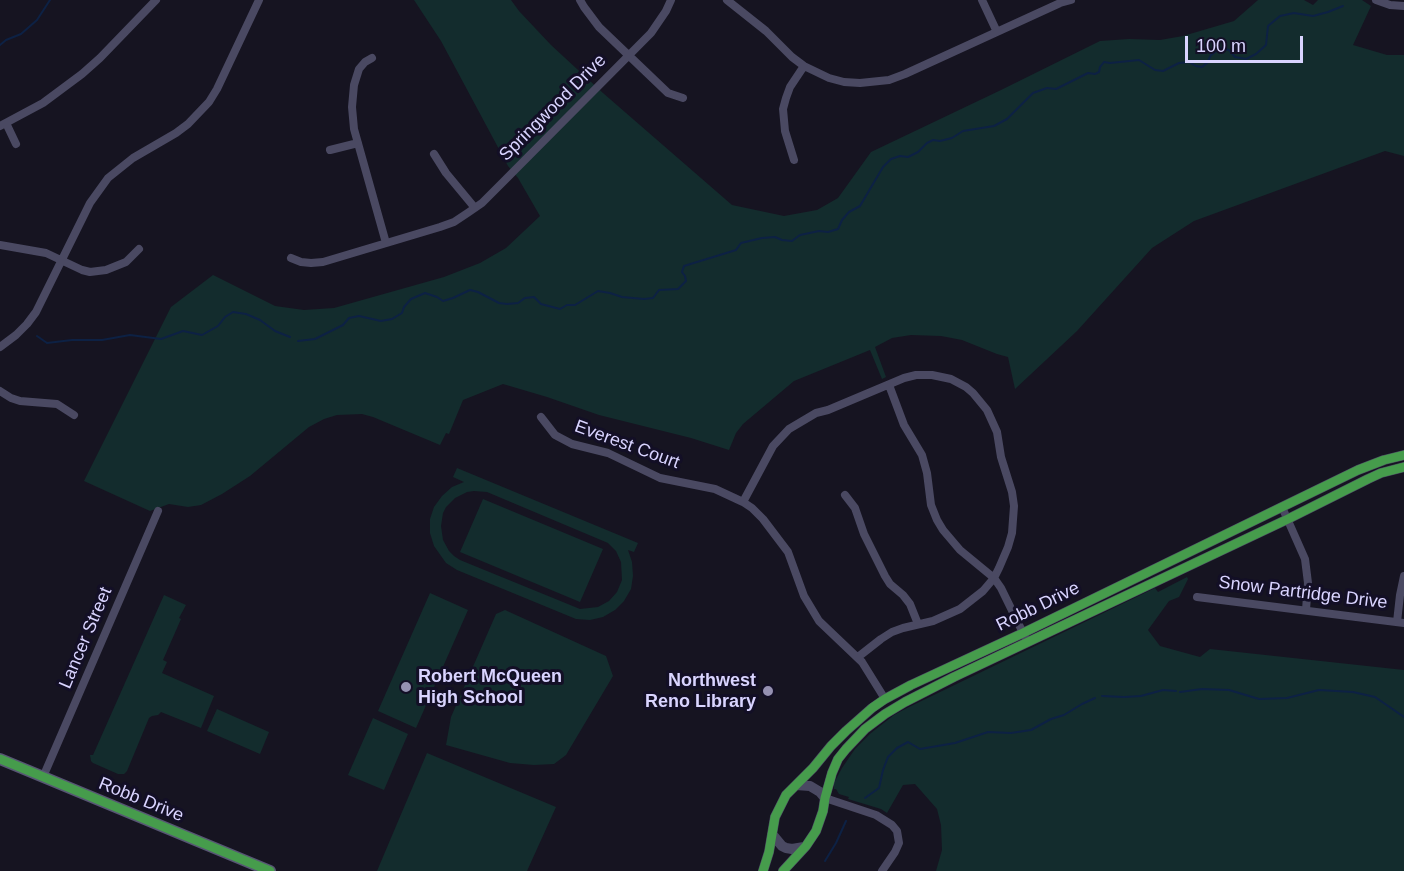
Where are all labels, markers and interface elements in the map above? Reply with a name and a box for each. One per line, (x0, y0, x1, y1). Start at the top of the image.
scale bar (1188, 24, 1306, 62)
text: 100 m (1196, 36, 1246, 56)
street label: Springwood Drive (495, 50, 611, 166)
street label: Everest Court (572, 416, 682, 474)
street label: Snow Partridge Drive (1217, 572, 1389, 614)
street label: Robb Drive (993, 578, 1083, 636)
street label: Lancer Street (55, 584, 117, 692)
place label: Robert McQueen High School (418, 666, 562, 708)
place label: Northwest Reno Library (645, 670, 756, 712)
marker: Robert McQueen High School (399, 680, 413, 694)
marker: Northwest Reno Library (761, 684, 775, 698)
street label: Robb Drive (95, 773, 187, 827)

